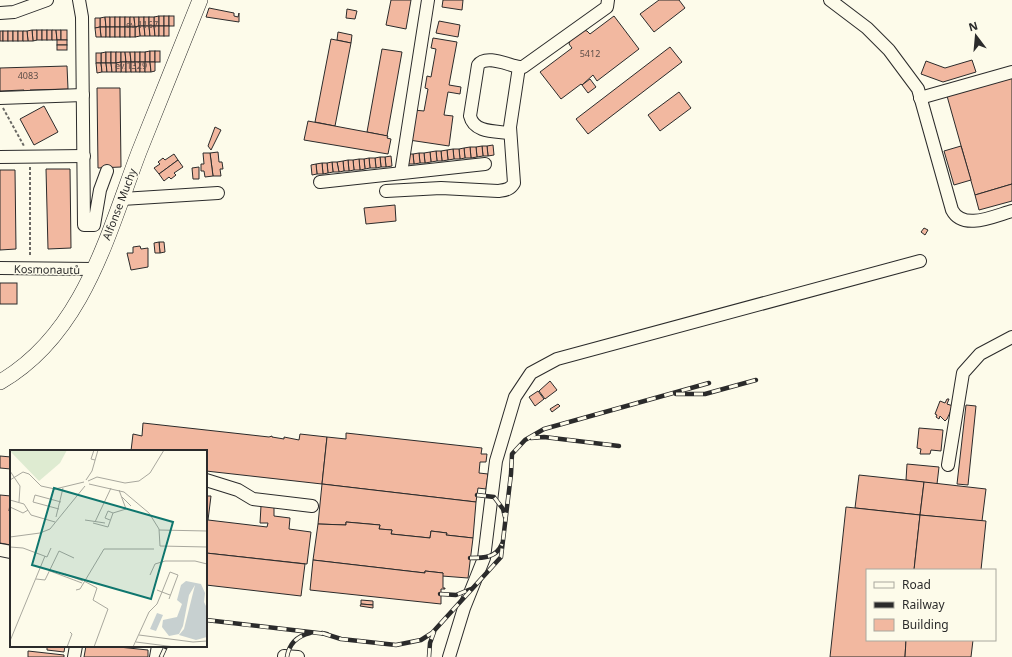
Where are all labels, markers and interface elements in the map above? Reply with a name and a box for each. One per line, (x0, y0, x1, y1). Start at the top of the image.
north arrow (956, 16, 996, 56)
text: N (967, 17, 979, 34)
house number: ev.1167 (126, 18, 158, 31)
house number: 5412 (580, 47, 600, 60)
house number: ev.1329 (115, 59, 147, 72)
house number: 4083 (18, 69, 38, 82)
street label: Alfonse Muchy (98, 166, 140, 242)
street label: Kosmonautů (14, 261, 80, 277)
inset map (10, 450, 207, 647)
legend (866, 569, 996, 641)
text: Road (902, 576, 931, 593)
text: Railway (902, 596, 946, 613)
text: Building (902, 616, 949, 633)

